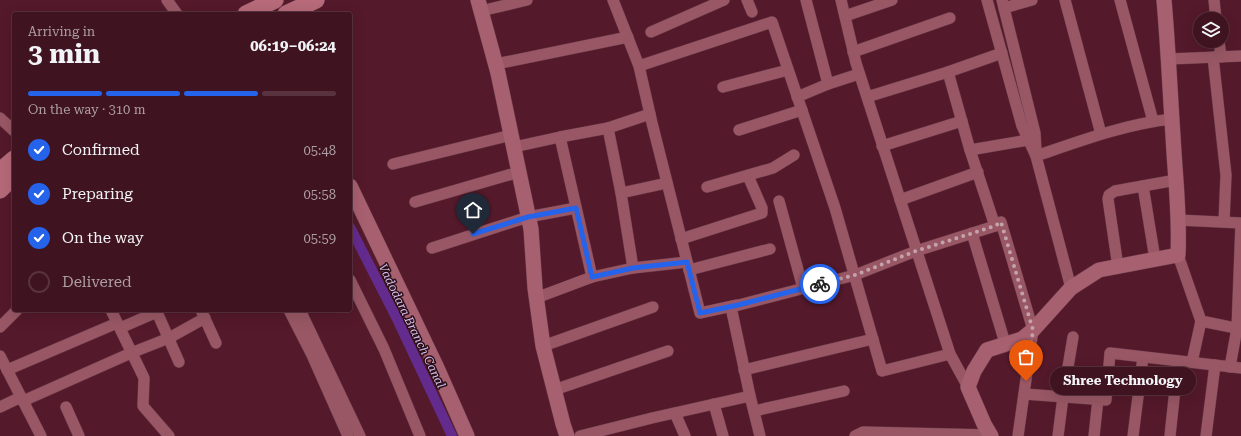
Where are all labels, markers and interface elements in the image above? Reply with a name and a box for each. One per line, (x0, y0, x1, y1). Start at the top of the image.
map controls (1193, 12, 1229, 48)
button: layers (1193, 12, 1229, 48)
text: Arriving in (28, 24, 95, 39)
text: 06:19–06:24 (250, 37, 336, 55)
text: 3 min (28, 39, 100, 69)
text: On the way · 310 m (28, 102, 145, 117)
icon: check (28, 139, 50, 161)
text: Confirmed (62, 141, 140, 159)
text: 05:48 (304, 143, 336, 158)
icon: check (28, 183, 50, 205)
text: Preparing (62, 185, 133, 203)
text: 05:58 (304, 187, 336, 202)
pin (456, 193, 490, 234)
icon: home (462, 199, 484, 221)
icon: check (28, 227, 50, 249)
text: On the way (62, 229, 144, 247)
text: 05:59 (304, 231, 336, 246)
water label: Vadodara Branch Canal (376, 262, 448, 391)
courier (800, 264, 840, 304)
text: Delivered (62, 273, 132, 291)
icon: bike (809, 273, 831, 295)
pin (1009, 340, 1043, 381)
icon: bag (1015, 346, 1037, 368)
callout: Shree Technology (1050, 367, 1196, 395)
text: Shree Technology (1063, 373, 1183, 388)

